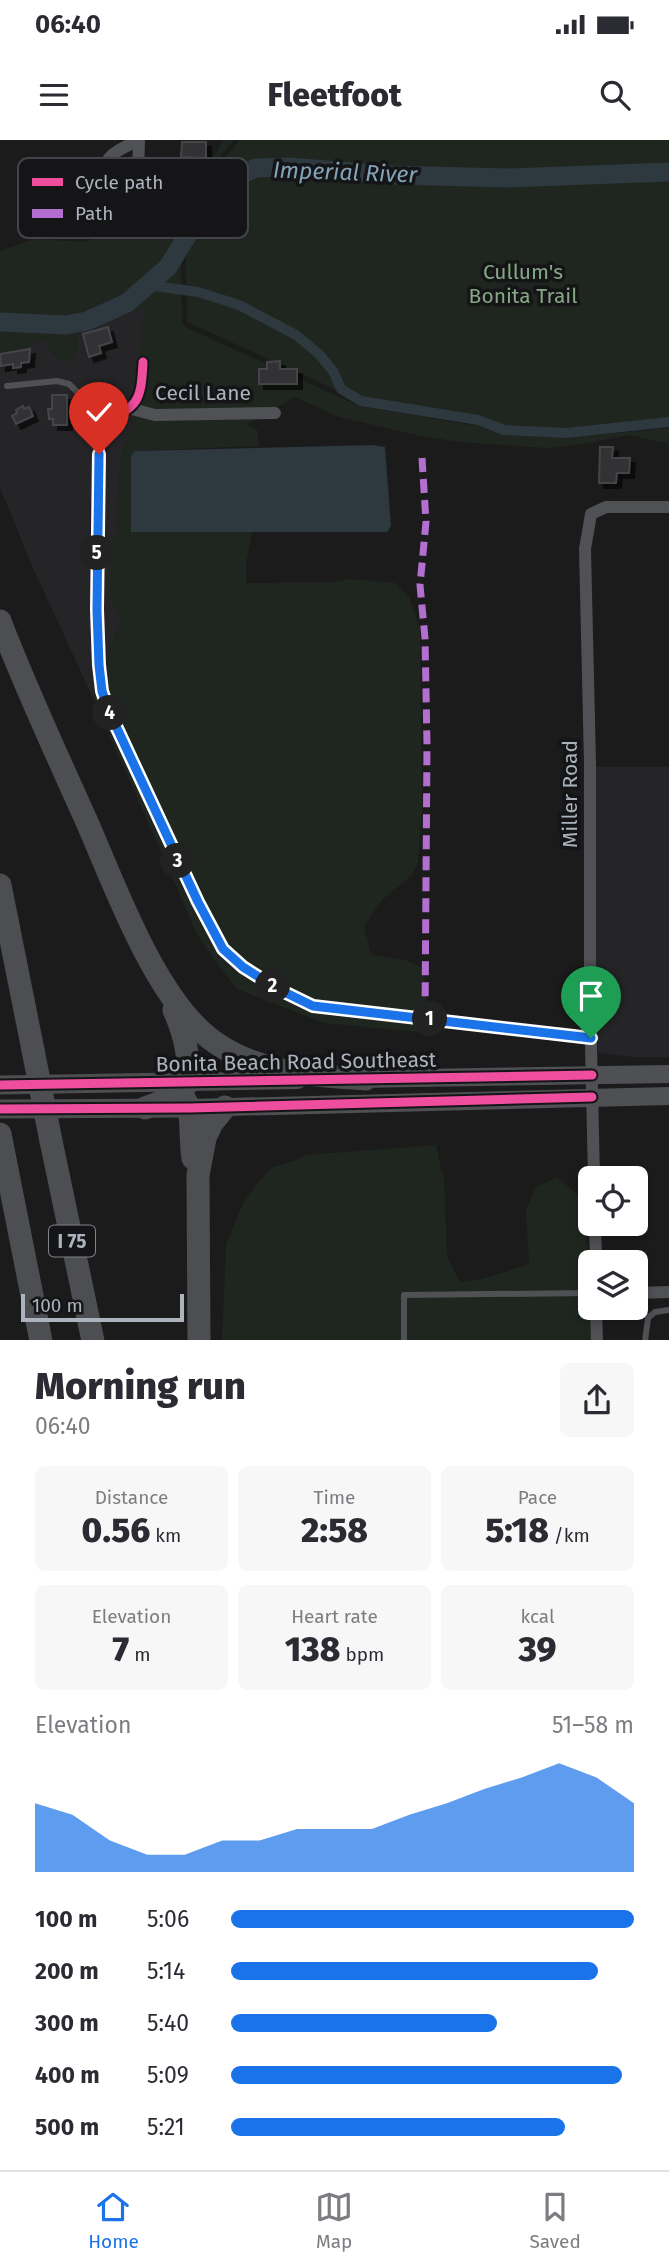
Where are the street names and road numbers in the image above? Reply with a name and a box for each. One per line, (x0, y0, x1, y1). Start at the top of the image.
street label: Cecil Lane (155, 380, 251, 406)
street label: Miller Road (557, 740, 583, 848)
street label: Bonita Beach Road Southeast (155, 1047, 437, 1077)
road number: I 75 (49, 1226, 95, 1256)

